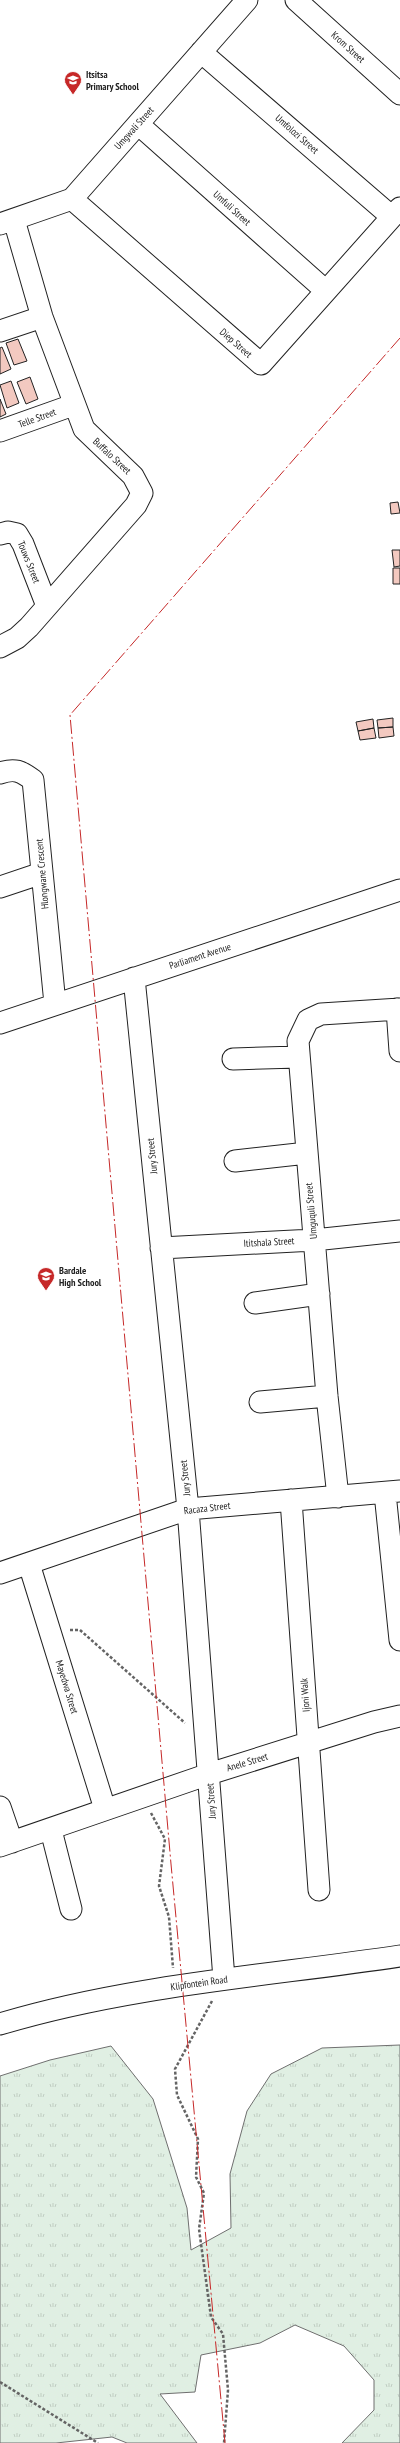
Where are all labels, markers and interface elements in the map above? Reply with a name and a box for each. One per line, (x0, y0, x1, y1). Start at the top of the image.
street label: Krom Street (328, 28, 368, 66)
place label: Itsitsa Primary School (86, 68, 139, 93)
school or university icon: Itsitsa Primary School (63, 70, 83, 95)
street label: Umgwali Street (111, 104, 157, 152)
street label: Umfolozi Street (272, 111, 322, 157)
street label: Umfuli Street (211, 188, 254, 228)
street label: Diep Street (217, 325, 255, 361)
street label: Telle Street (16, 405, 58, 431)
street label: Buffalo Street (90, 435, 134, 477)
street label: Touws Street (15, 539, 43, 585)
street label: Hlongwane Crescent (32, 838, 52, 910)
street label: Parliament Avenue (167, 940, 233, 972)
street label: Jury Street (144, 1137, 160, 1175)
street label: Umguquli Street (302, 1182, 320, 1240)
street label: Ititshala Street (243, 1234, 295, 1250)
place label: Bardale High School (59, 1264, 102, 1289)
school or university icon: Bardale High School (36, 1266, 56, 1291)
street label: Jury Street (177, 1459, 193, 1497)
street label: Racaza Street (183, 1499, 231, 1517)
street label: Mayedwa Street (53, 1659, 81, 1716)
street label: Ijoni Walk (297, 1678, 313, 1712)
street label: Anele Street (225, 1749, 269, 1774)
street label: Jury Street (203, 1782, 219, 1820)
street label: Klipfontein Road (170, 1973, 228, 1993)

